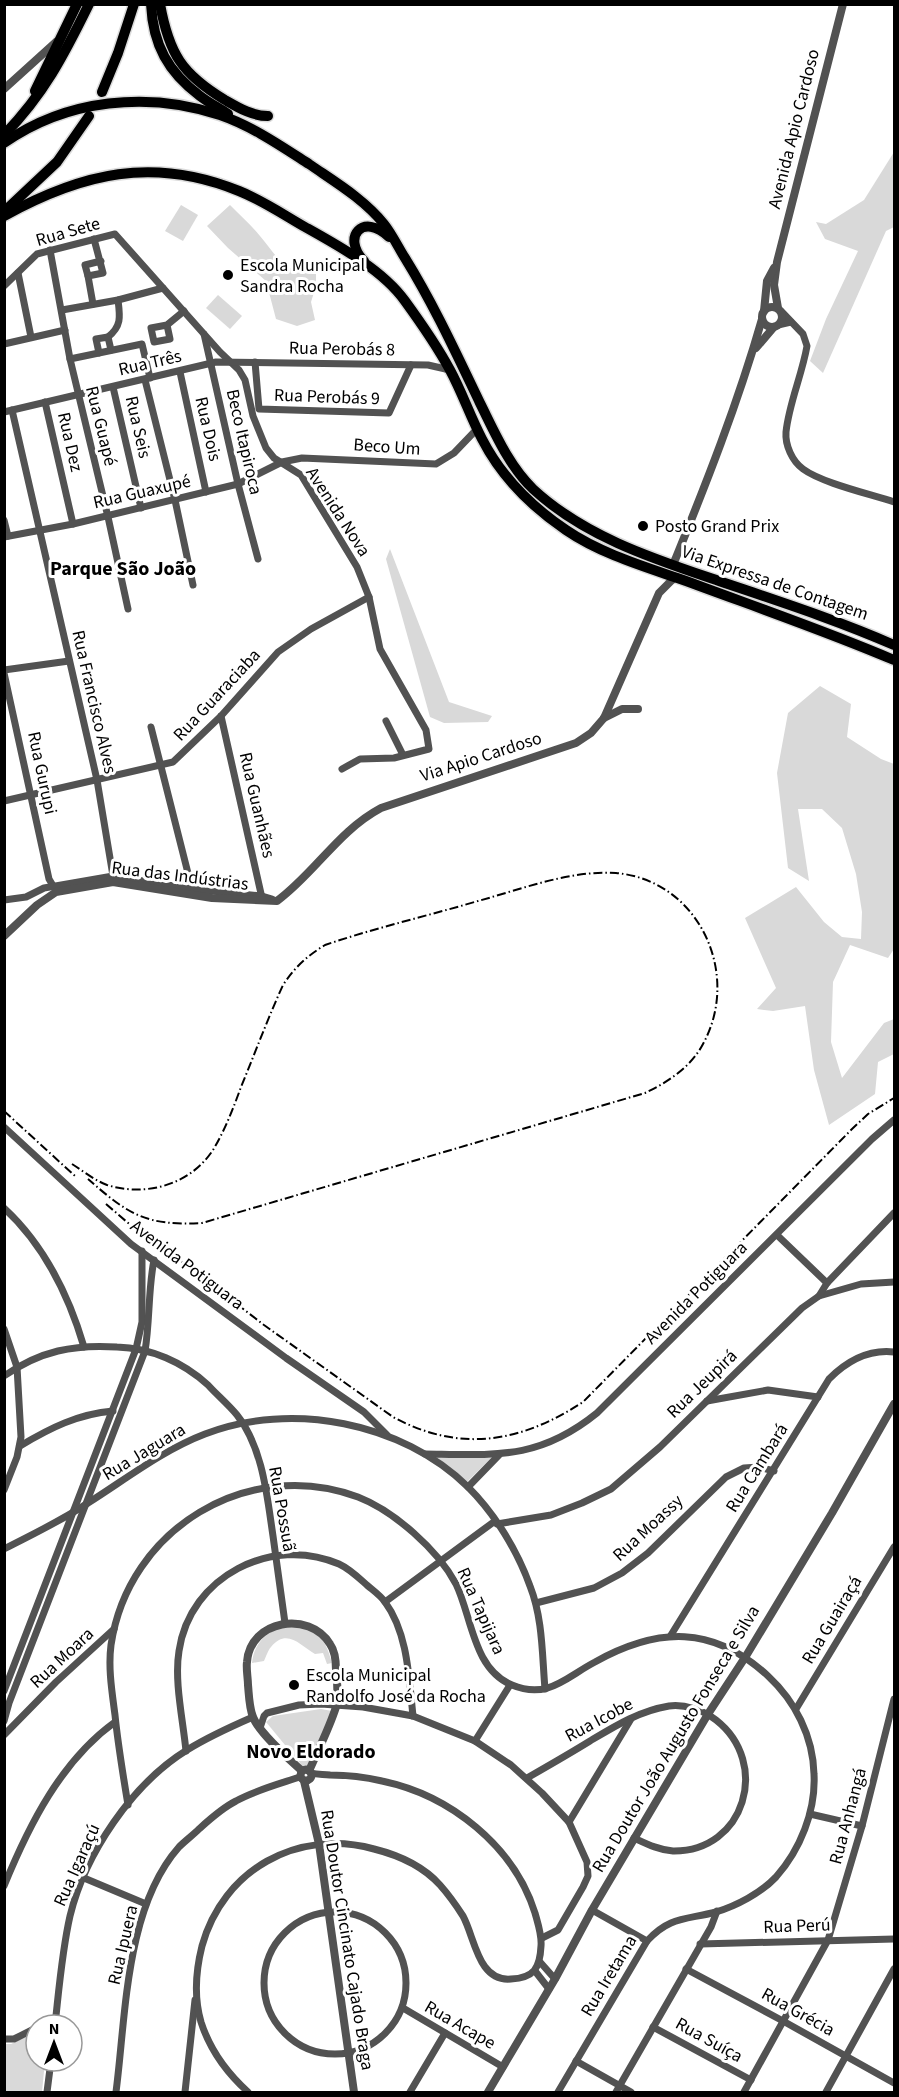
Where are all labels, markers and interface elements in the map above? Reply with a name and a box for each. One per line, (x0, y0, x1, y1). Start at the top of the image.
street label: Avenida Apio Cardoso (762, 46, 826, 212)
street label: Rua Sete (33, 211, 103, 253)
place label: Escola Municipal Sandra Rocha (240, 253, 365, 299)
marker: Escola Municipal Sandra Rocha (221, 268, 235, 282)
street label: Rua Perobás 8 (289, 336, 395, 362)
street label: Rua Três (116, 344, 184, 382)
street label: Rua Guapé (79, 383, 123, 469)
street label: Rua Perobás 9 (274, 383, 380, 411)
street label: Beco Itapiroca (220, 387, 268, 497)
street label: Rua Seis (119, 393, 157, 461)
street label: Rua Dois (188, 394, 228, 464)
street label: Rua Dez (51, 410, 89, 475)
street label: Beco Um (353, 432, 421, 462)
street label: Avenida Nova (300, 462, 376, 562)
street label: Rua Guaxupé (91, 469, 193, 515)
place label: Posto Grand Prix (655, 514, 779, 539)
marker: Posto Grand Prix (636, 519, 650, 533)
street label: Via Expressa de Contagem (678, 539, 872, 627)
district label: Parque São João (50, 555, 196, 583)
street label: Rua Francisco Alves (65, 628, 123, 776)
street label: Rua Guaraciaba (168, 643, 266, 747)
street label: Via Apio Cardoso (417, 726, 545, 788)
street label: Rua Gurupi (21, 729, 63, 817)
street label: Rua Guanhães (233, 750, 281, 860)
street label: Rua das Indústrias (110, 855, 250, 897)
street label: Avenida Potiguara (125, 1214, 249, 1316)
street label: Avenida Potiguara (639, 1236, 753, 1350)
street label: Rua Jeupirá (661, 1344, 743, 1424)
street label: Rua Jaguara (98, 1417, 190, 1487)
street label: Rua Cambará (720, 1419, 794, 1517)
street label: Rua Possuã (262, 1464, 302, 1554)
street label: Rua Moassy (607, 1488, 689, 1567)
street label: Rua Tapijara (451, 1563, 511, 1659)
street label: Rua Guairaçá (796, 1571, 868, 1669)
street label: Rua Doutor João Augusto Fonseca e Silva (586, 1601, 766, 1877)
street label: Rua Moara (24, 1622, 100, 1694)
place label: Escola Municipal Randolfo José da Rocha (306, 1663, 486, 1709)
marker: Escola Municipal Randolfo José da Rocha (287, 1678, 301, 1692)
street label: Rua Icobe (561, 1692, 638, 1748)
district label: Novo Eldorado (246, 1738, 376, 1766)
street label: Rua Anhangá (823, 1765, 873, 1867)
street label: Rua Doutor Cincinato Cajado Braga (314, 1808, 380, 2072)
street label: Rua Igaraçú (48, 1820, 106, 1910)
street label: Rua Ipuera (102, 1903, 144, 1987)
street label: Rua Perú (763, 1912, 831, 1940)
street label: Rua Iretama (575, 1931, 643, 2021)
street label: Rua Grécia (757, 1982, 839, 2042)
street label: Rua Acape (420, 1995, 500, 2055)
street label: Rua Suíça (671, 2011, 747, 2069)
north arrow (24, 2013, 84, 2073)
text: N (49, 2018, 59, 2040)

